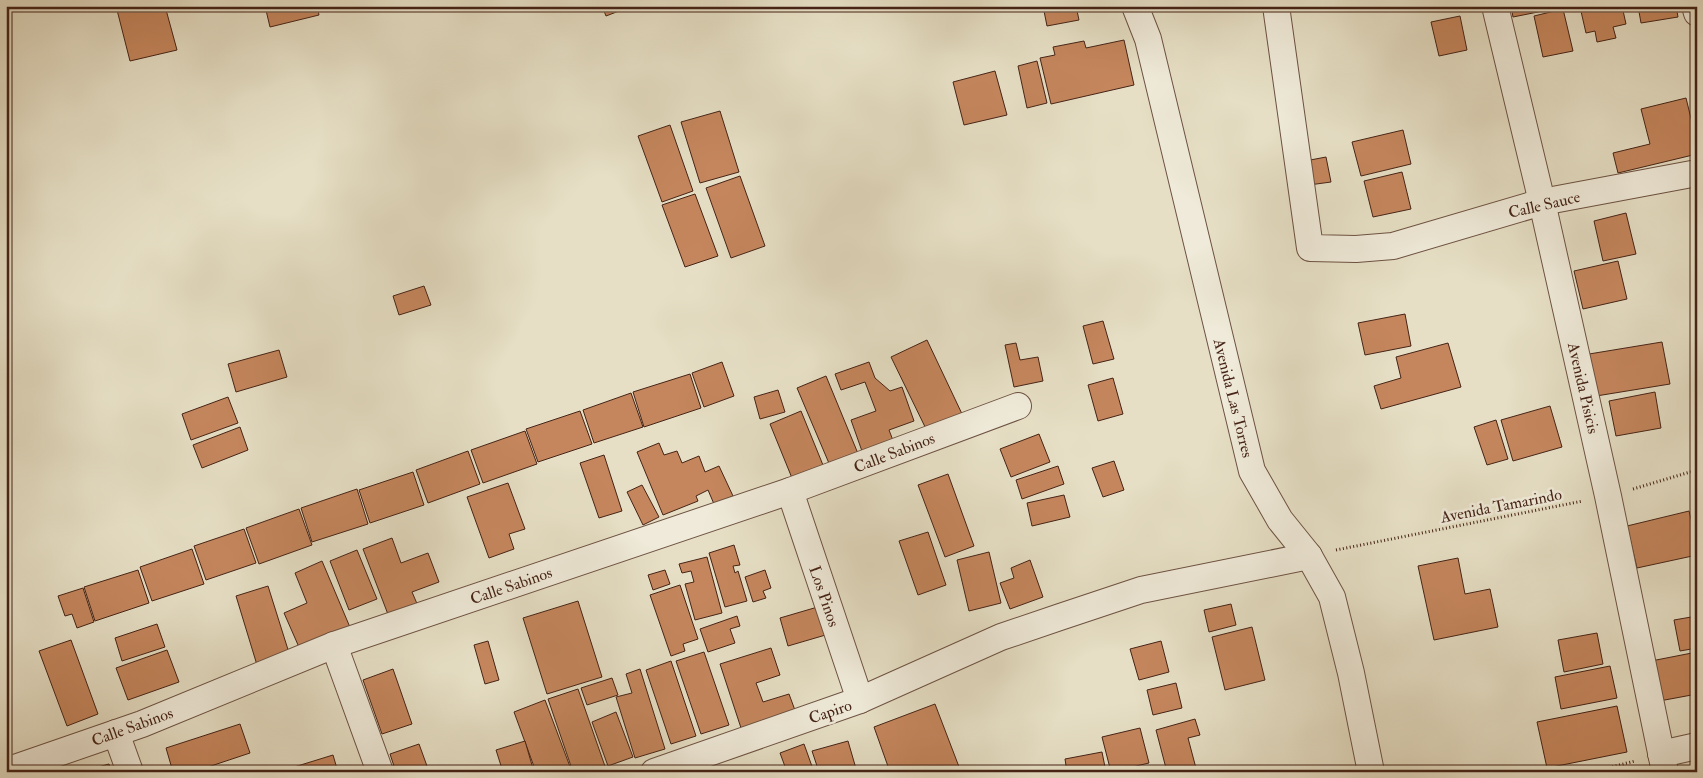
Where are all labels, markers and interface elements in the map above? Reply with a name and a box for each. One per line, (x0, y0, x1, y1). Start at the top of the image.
street label: Calle Sauce (1506, 187, 1582, 223)
street label: Avenida Las Torres (1208, 336, 1257, 460)
street label: Avenida Pisicis (1563, 340, 1603, 436)
street label: Calle Sabinos (851, 428, 938, 478)
street label: Avenida Tamarindo (1438, 484, 1564, 528)
street label: Calle Sabinos (468, 563, 555, 609)
street label: Los Pinos (804, 563, 844, 629)
street label: Capiro (806, 695, 855, 730)
street label: Calle Sabinos (89, 703, 176, 751)

